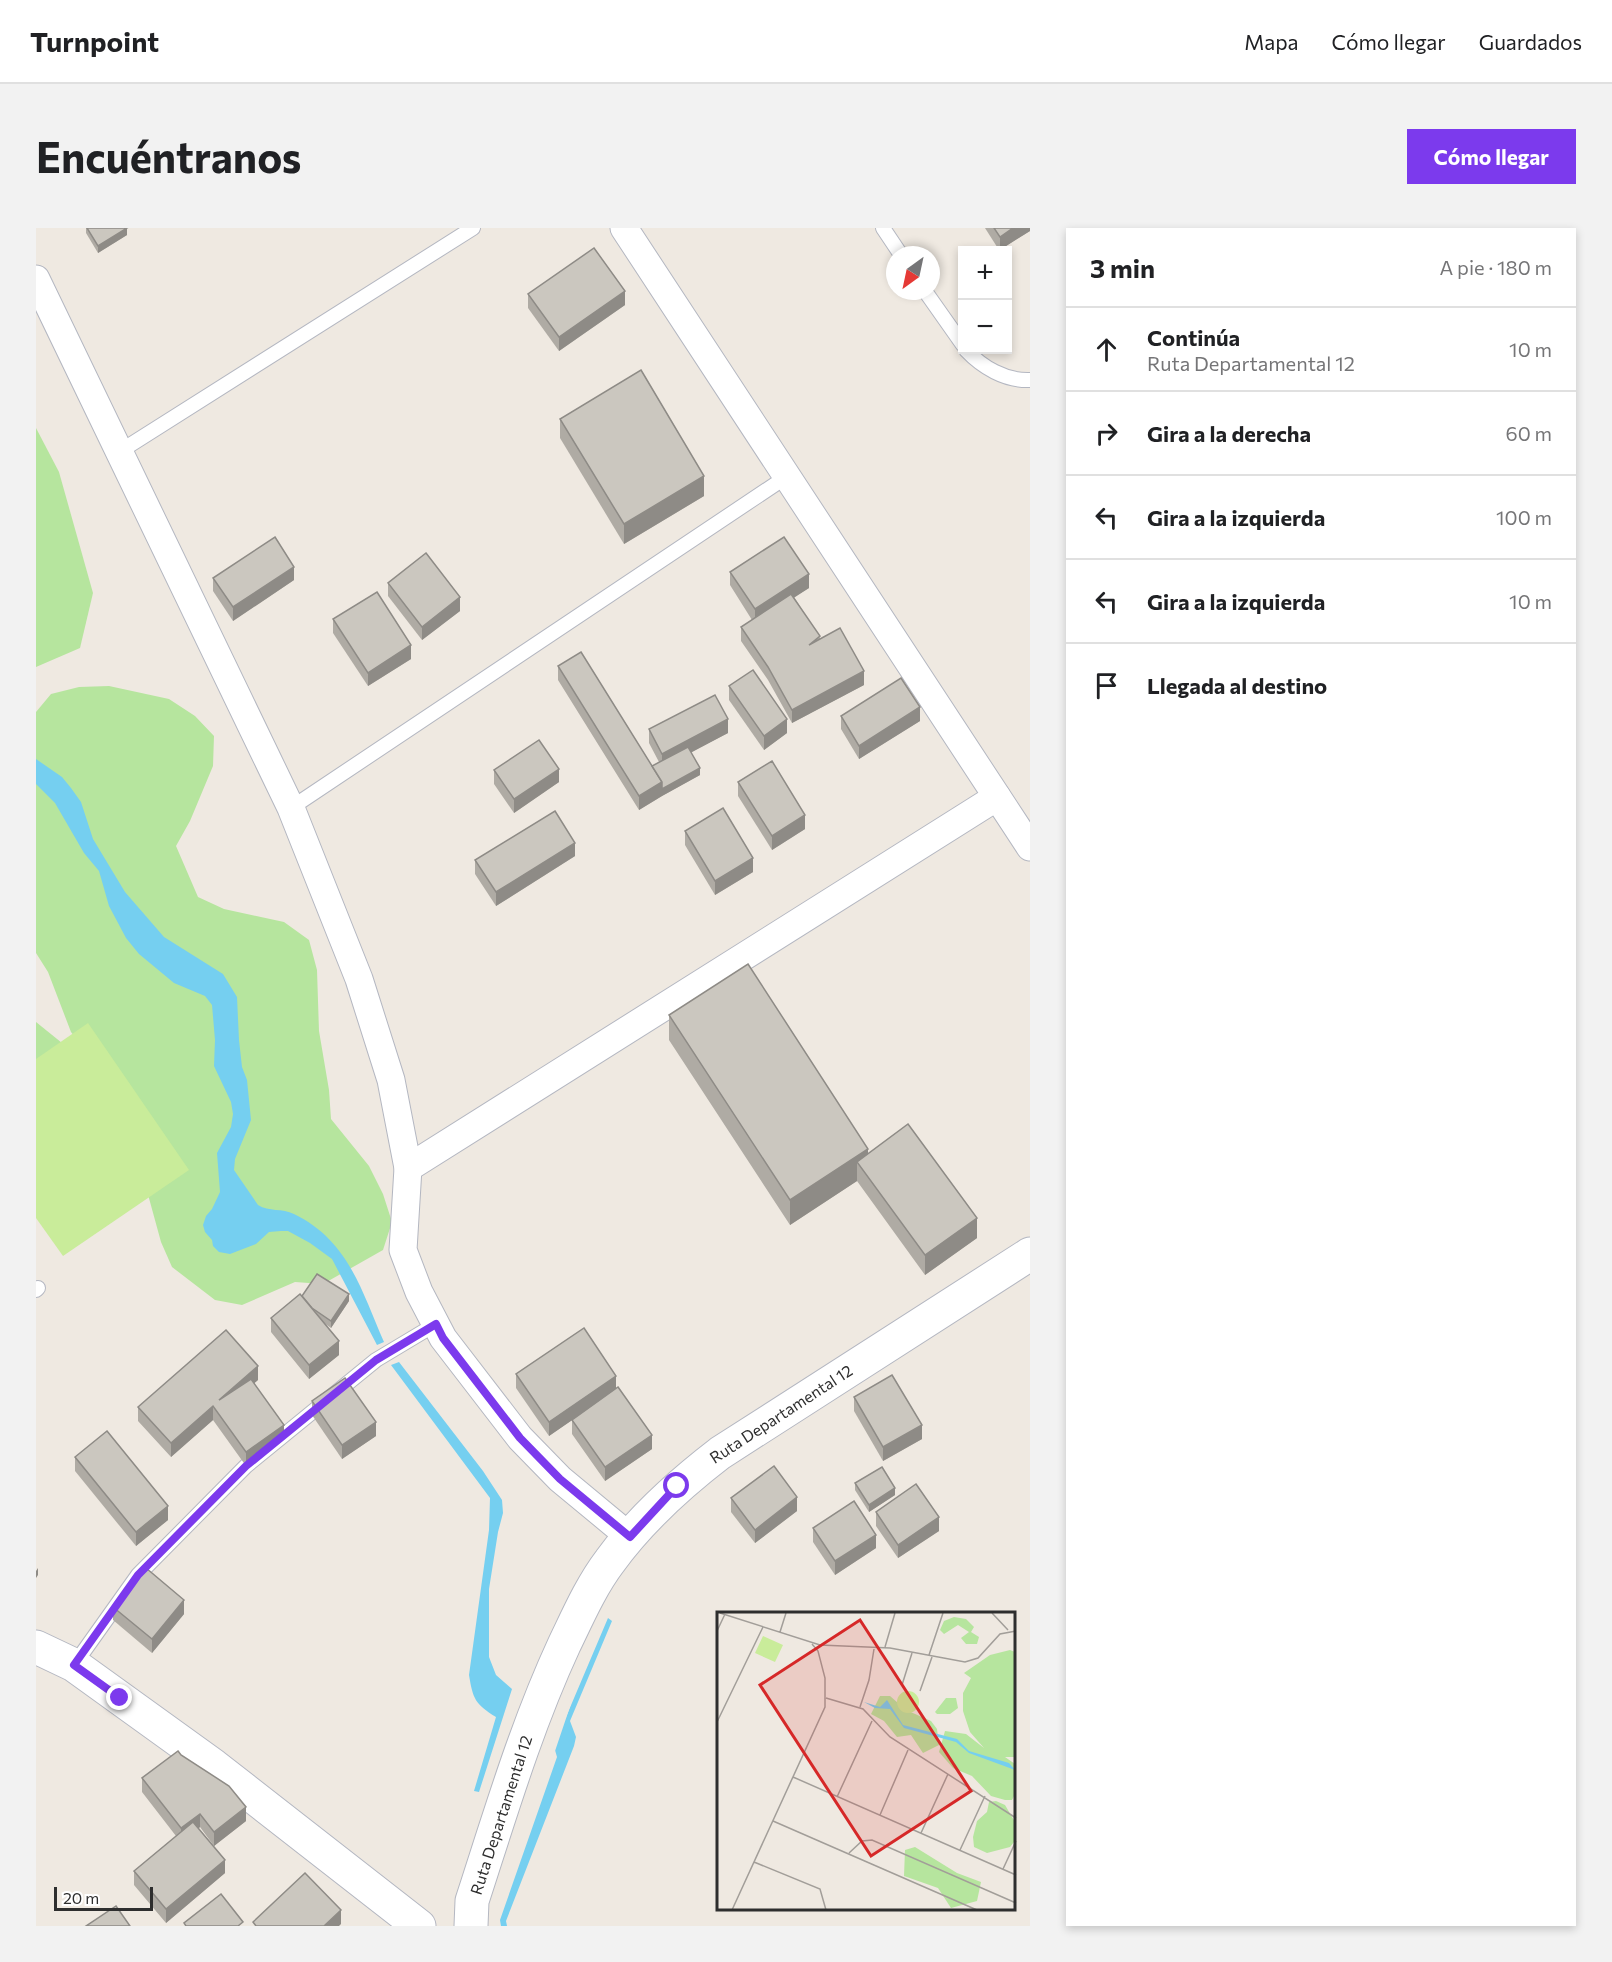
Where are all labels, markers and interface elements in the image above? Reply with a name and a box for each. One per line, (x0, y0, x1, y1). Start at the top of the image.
text: Turnpoint (30, 24, 159, 58)
text: Mapa (1244, 29, 1299, 54)
text: Cómo llegar (1332, 29, 1446, 54)
text: Guardados (1479, 29, 1582, 54)
button: Cómo llegar (1407, 129, 1576, 184)
text: Encuéntranos (36, 130, 301, 182)
north arrow (886, 246, 940, 300)
map controls (958, 246, 1012, 354)
button: + (958, 246, 1012, 300)
text: 3 min (1090, 252, 1155, 283)
text: A pie · 180 m (1439, 255, 1552, 279)
button: − (958, 300, 1012, 354)
text: Continúa (1147, 324, 1240, 351)
icon: ahead (1090, 333, 1123, 366)
text: 10 m (1509, 337, 1552, 361)
text: Ruta Departamental 12 (1147, 351, 1355, 375)
icon: right (1090, 417, 1123, 450)
text: Gira a la derecha (1147, 420, 1311, 447)
text: 60 m (1506, 421, 1552, 445)
icon: left (1090, 501, 1123, 534)
text: Gira a la izquierda (1147, 504, 1325, 531)
text: 100 m (1496, 505, 1552, 529)
icon: left (1090, 585, 1123, 618)
text: Gira a la izquierda (1147, 588, 1325, 615)
text: 10 m (1509, 589, 1552, 613)
icon: arrive (1090, 669, 1123, 702)
text: Llegada al destino (1147, 672, 1327, 699)
street label: Ruta Departamental 12 (706, 1360, 856, 1467)
route start (663, 1472, 689, 1498)
inset map (717, 1612, 1015, 1911)
route end (106, 1684, 132, 1710)
street label: Ruta Departamental 12 (466, 1733, 535, 1897)
scale bar (54, 1884, 153, 1912)
text: 20 m (63, 1888, 99, 1907)

